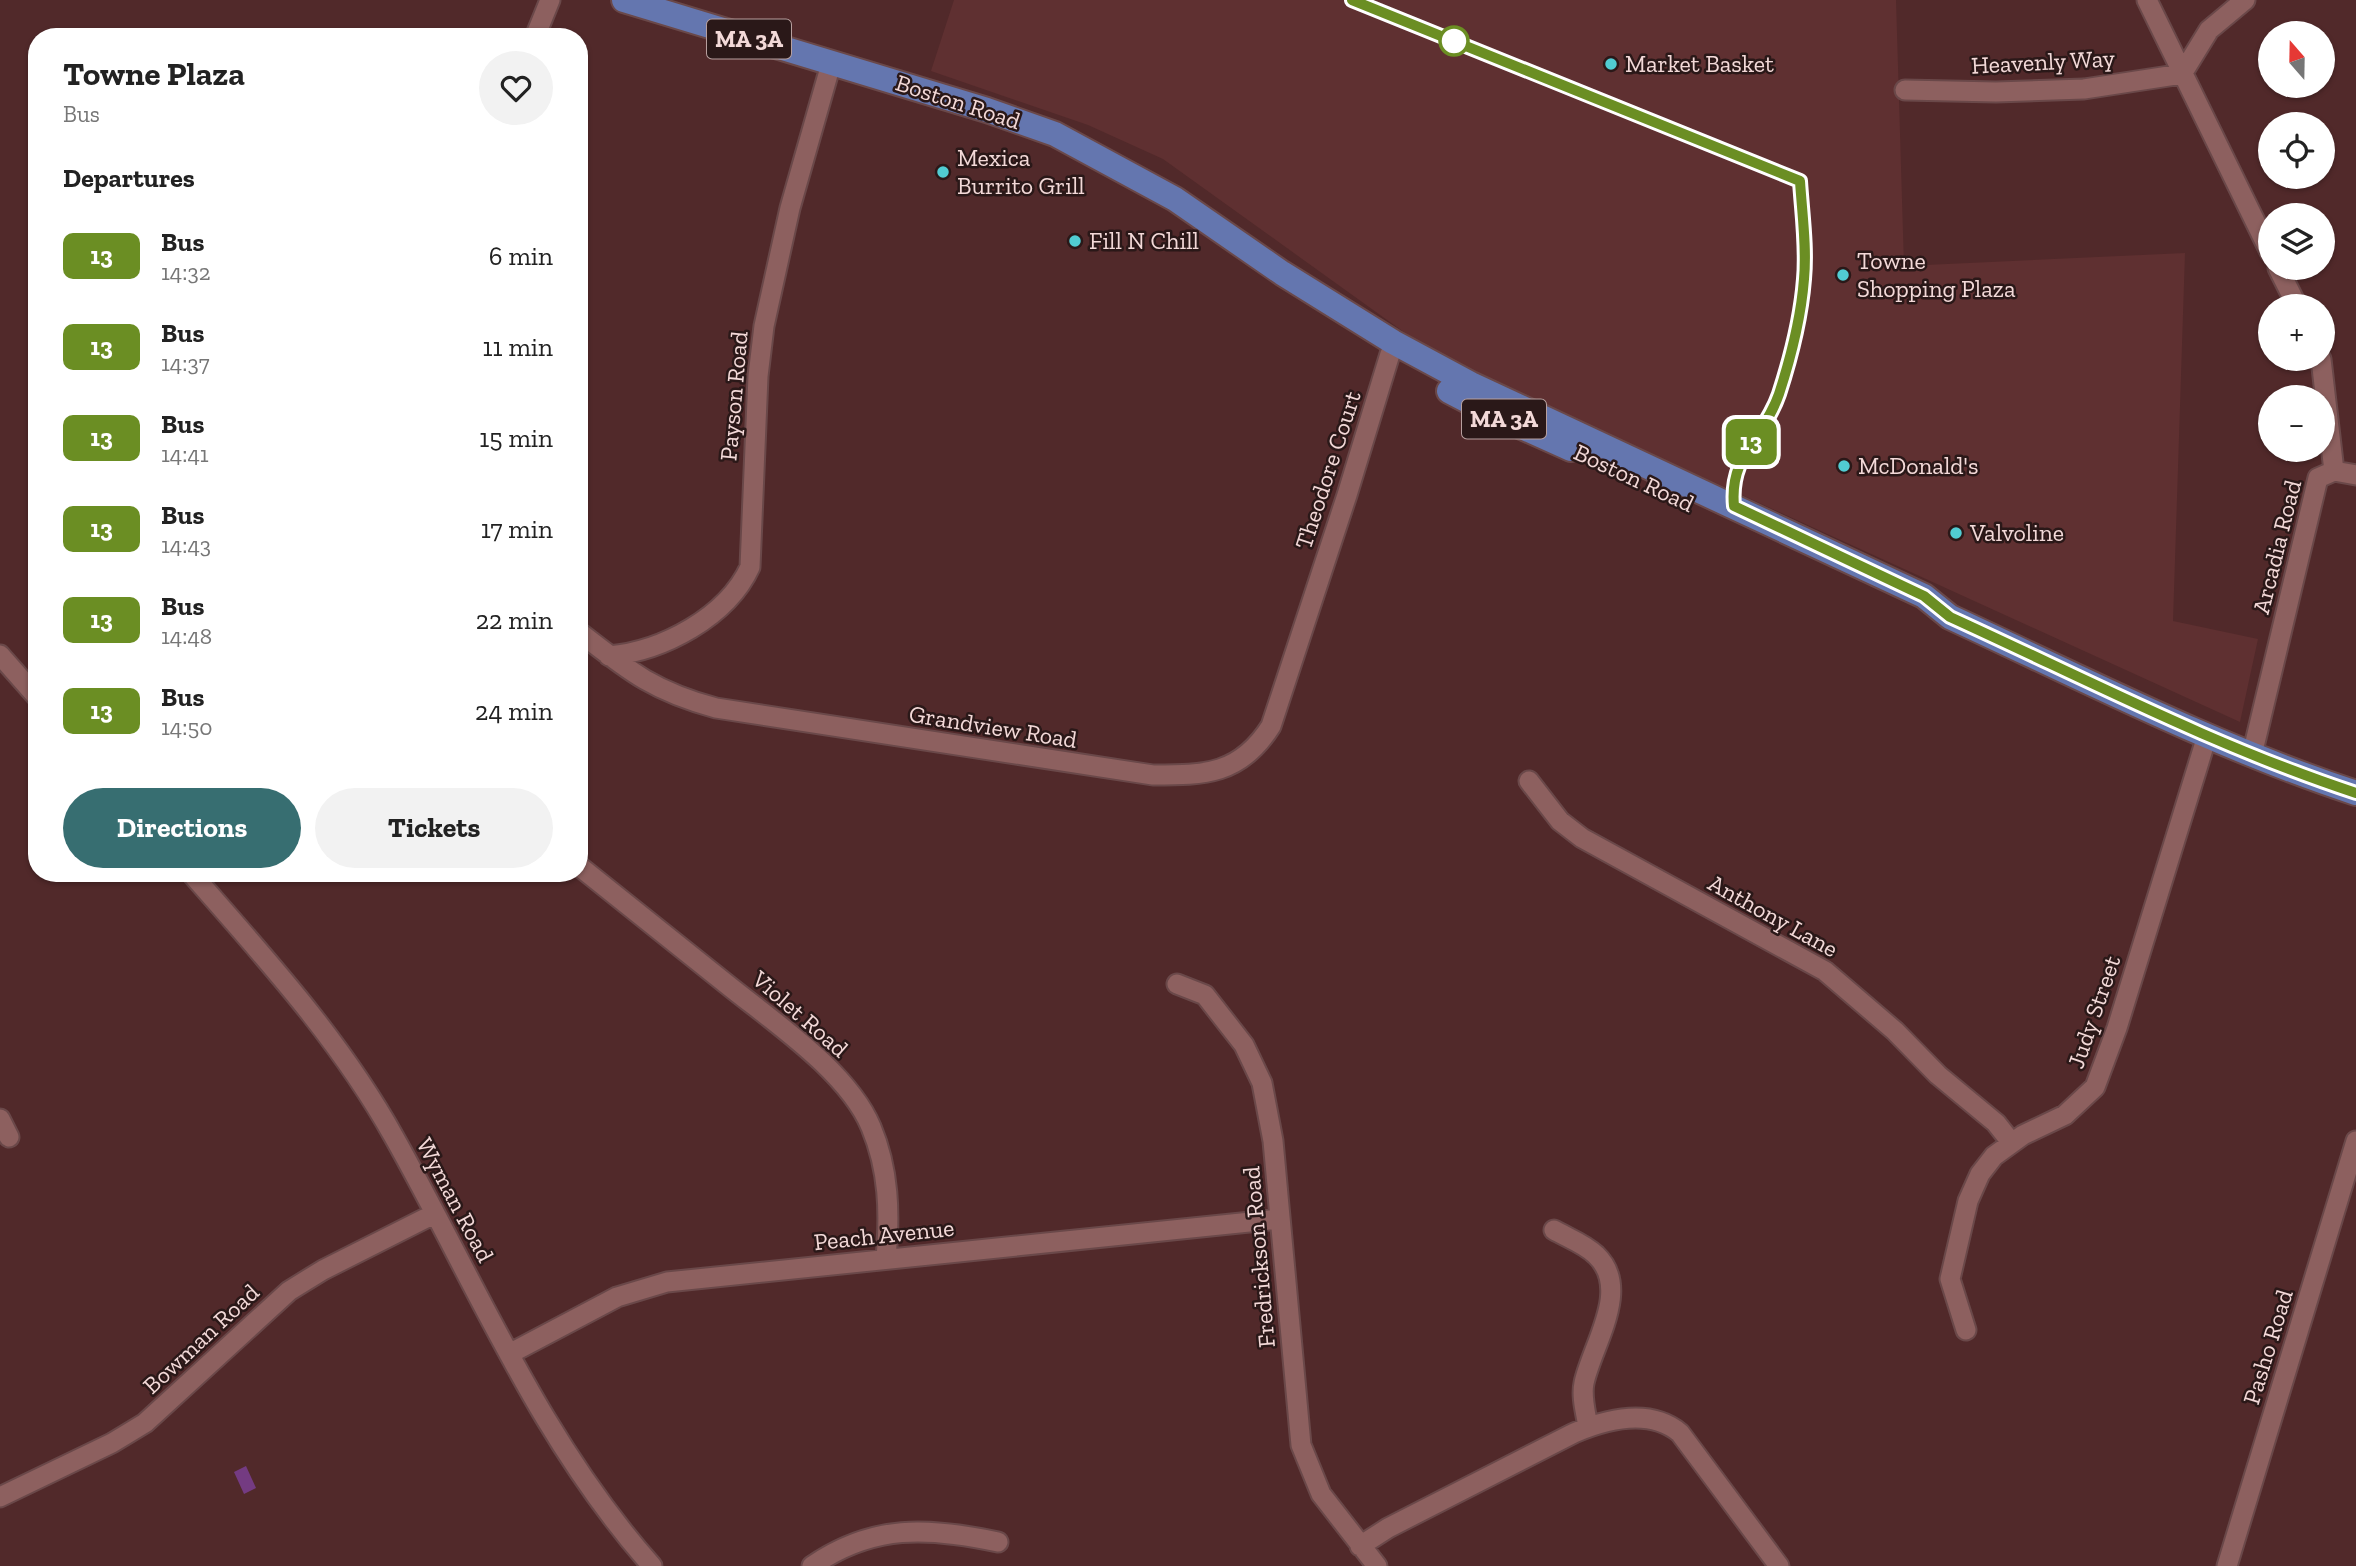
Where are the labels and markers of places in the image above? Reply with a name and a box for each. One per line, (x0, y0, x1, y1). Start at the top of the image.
unlabelled marker (1439, 26, 1469, 56)
place label: Market Basket (1625, 49, 1774, 78)
marker: Market Basket (1603, 56, 1619, 72)
place label: Mexica Burrito Grill (957, 143, 1085, 200)
marker: Mexica Burrito Grill (935, 164, 951, 180)
place label: Fill N Chill (1089, 226, 1199, 255)
marker: Fill N Chill (1067, 233, 1083, 249)
place label: Towne Shopping Plaza (1857, 246, 2016, 303)
marker: Towne Shopping Plaza (1835, 267, 1851, 283)
place label: McDonald's (1858, 451, 1978, 480)
marker: McDonald's (1836, 458, 1852, 474)
place label: Valvoline (1969, 518, 2064, 547)
marker: Valvoline (1948, 525, 1964, 541)

